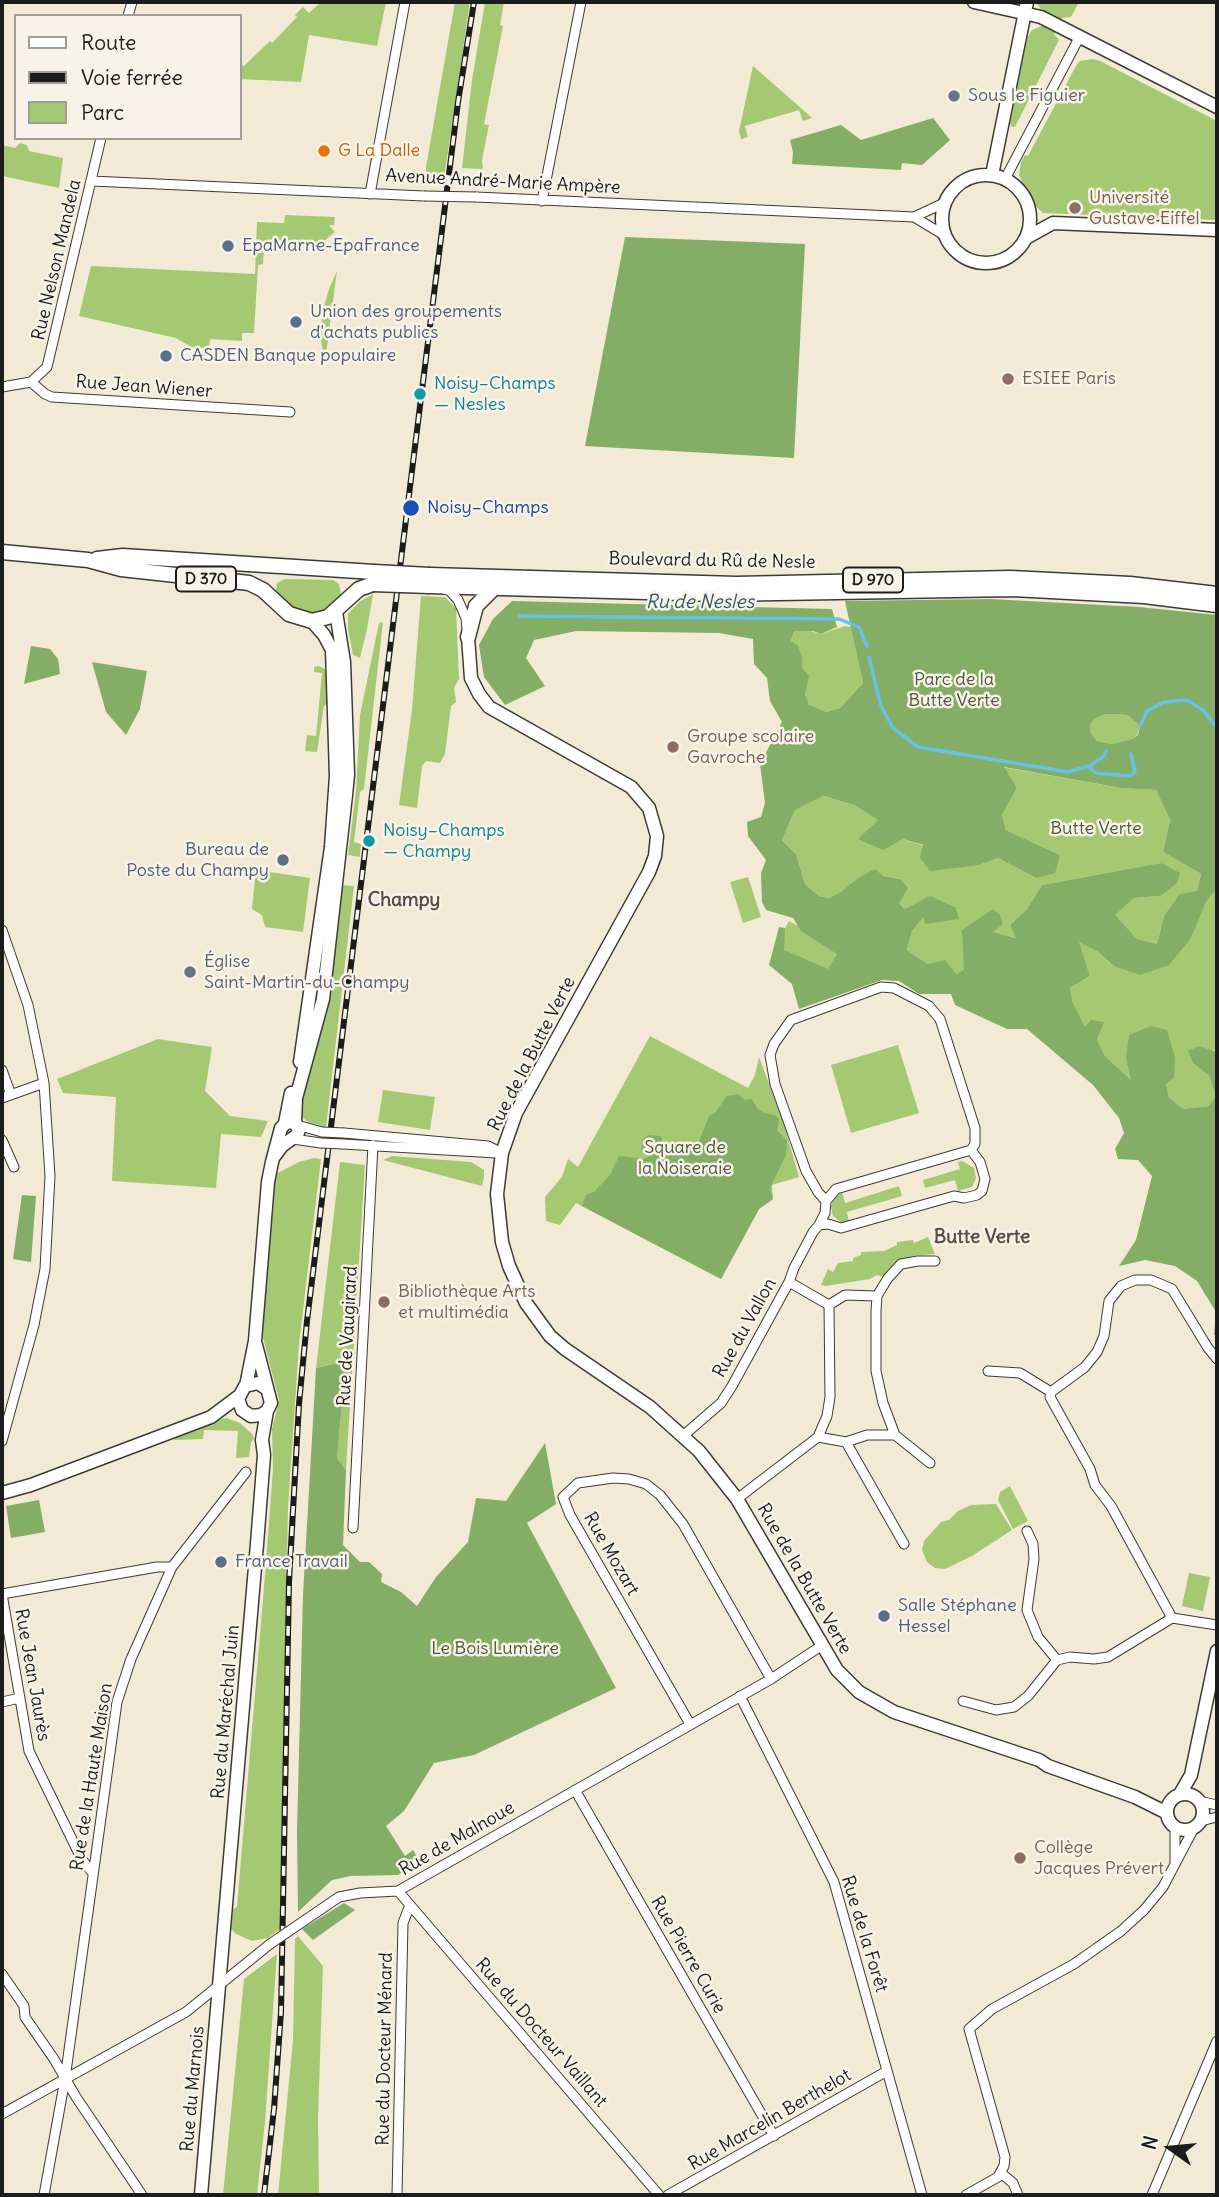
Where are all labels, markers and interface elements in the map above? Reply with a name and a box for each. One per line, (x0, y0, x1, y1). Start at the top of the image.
legend (14, 14, 242, 140)
text: Route (81, 29, 136, 56)
text: Voie ferrée (81, 64, 183, 91)
place label: Sous le Figuier (968, 85, 1085, 107)
marker: Sous le Figuier (946, 88, 962, 104)
text: Parc (81, 99, 124, 126)
place label: G La Dalle (338, 140, 420, 162)
marker: G La Dalle (316, 143, 332, 159)
street label: Avenue André-Marie Ampère (385, 165, 621, 199)
street label: Rue Nelson Mandela (28, 177, 86, 343)
place label: Université Gustave Eiffel (1089, 187, 1199, 230)
marker: Université Gustave Eiffel (1067, 200, 1083, 216)
place label: EpaMarne-EpaFrance (242, 235, 420, 257)
marker: EpaMarne-EpaFrance (220, 238, 236, 254)
place label: Union des groupements d'achats publics (310, 301, 502, 344)
marker: Union des groupements d'achats publics (288, 314, 304, 330)
place label: CASDEN Banque populaire (180, 345, 396, 367)
marker: CASDEN Banque populaire (158, 348, 174, 364)
place label: ESIEE Paris (1022, 368, 1116, 390)
street label: Rue Jean Wiener (75, 371, 213, 403)
marker: ESIEE Paris (1000, 371, 1016, 387)
place label: Noisy–Champs — Nesles (434, 373, 556, 416)
marker: Noisy–Champs — Nesles (412, 386, 428, 402)
place label: Noisy–Champs (427, 497, 549, 519)
marker: Noisy–Champs (401, 498, 421, 518)
street label: Boulevard du Rû de Nesle (608, 548, 816, 574)
road number: D 370 (176, 566, 236, 592)
road number: D 970 (843, 568, 903, 593)
water label: Ru de Nesles (646, 592, 754, 614)
park label: Parc de la Butte Verte (908, 669, 1000, 712)
place label: Groupe scolaire Gavroche (687, 726, 814, 768)
marker: Groupe scolaire Gavroche (665, 739, 681, 755)
park label: Butte Verte (1050, 818, 1142, 840)
place label: Noisy–Champs — Champy (383, 820, 505, 862)
marker: Noisy–Champs — Champy (361, 833, 377, 849)
place label: Bureau de Poste du Champy (126, 839, 269, 882)
marker: Bureau de Poste du Champy (275, 852, 291, 868)
district label: Champy (368, 890, 440, 912)
place label: Église Saint-Martin-du-Champy (204, 951, 409, 993)
marker: Église Saint-Martin-du-Champy (182, 964, 198, 980)
street label: Rue de la Butte Verte (484, 973, 580, 1135)
park label: Square de la Noiseraie (638, 1137, 732, 1180)
district label: Butte Verte (934, 1227, 1030, 1249)
street label: Rue de Vaugirard (334, 1265, 362, 1407)
street label: Rue du Vallon (709, 1274, 781, 1382)
place label: Bibliothèque Arts et multimédia (398, 1281, 535, 1324)
marker: Bibliothèque Arts et multimédia (376, 1294, 392, 1310)
street label: Rue de la Butte Verte (752, 1500, 856, 1658)
street label: Rue Mozart (579, 1509, 643, 1599)
place label: France Travail (235, 1551, 348, 1573)
marker: France Travail (213, 1554, 229, 1570)
place label: Salle Stéphane Hessel (898, 1595, 1017, 1638)
street label: Rue Jean Jaurès (10, 1607, 54, 1743)
marker: Salle Stéphane Hessel (876, 1608, 892, 1624)
street label: Rue du Maréchal Juin (208, 1624, 244, 1800)
park label: Le Bois Lumière (431, 1638, 559, 1660)
street label: Rue de la Haute Maison (66, 1682, 118, 1872)
street label: Rue de Malnoue (395, 1797, 519, 1881)
place label: Collège Jacques Prévert (1034, 1837, 1164, 1880)
marker: Collège Jacques Prévert (1012, 1850, 1028, 1866)
street label: Rue de la Forêt (836, 1873, 892, 1995)
street label: Rue Pierre Curie (646, 1893, 730, 2017)
street label: Rue du Docteur Ménard (373, 1952, 397, 2146)
street label: Rue du Docteur Vaillant (470, 1954, 612, 2112)
street label: Rue du Marnois (177, 2025, 209, 2153)
street label: Rue Marcelin Berthelot (685, 2065, 855, 2175)
north arrow (1135, 2113, 1205, 2183)
text: N (1136, 2133, 1163, 2152)

